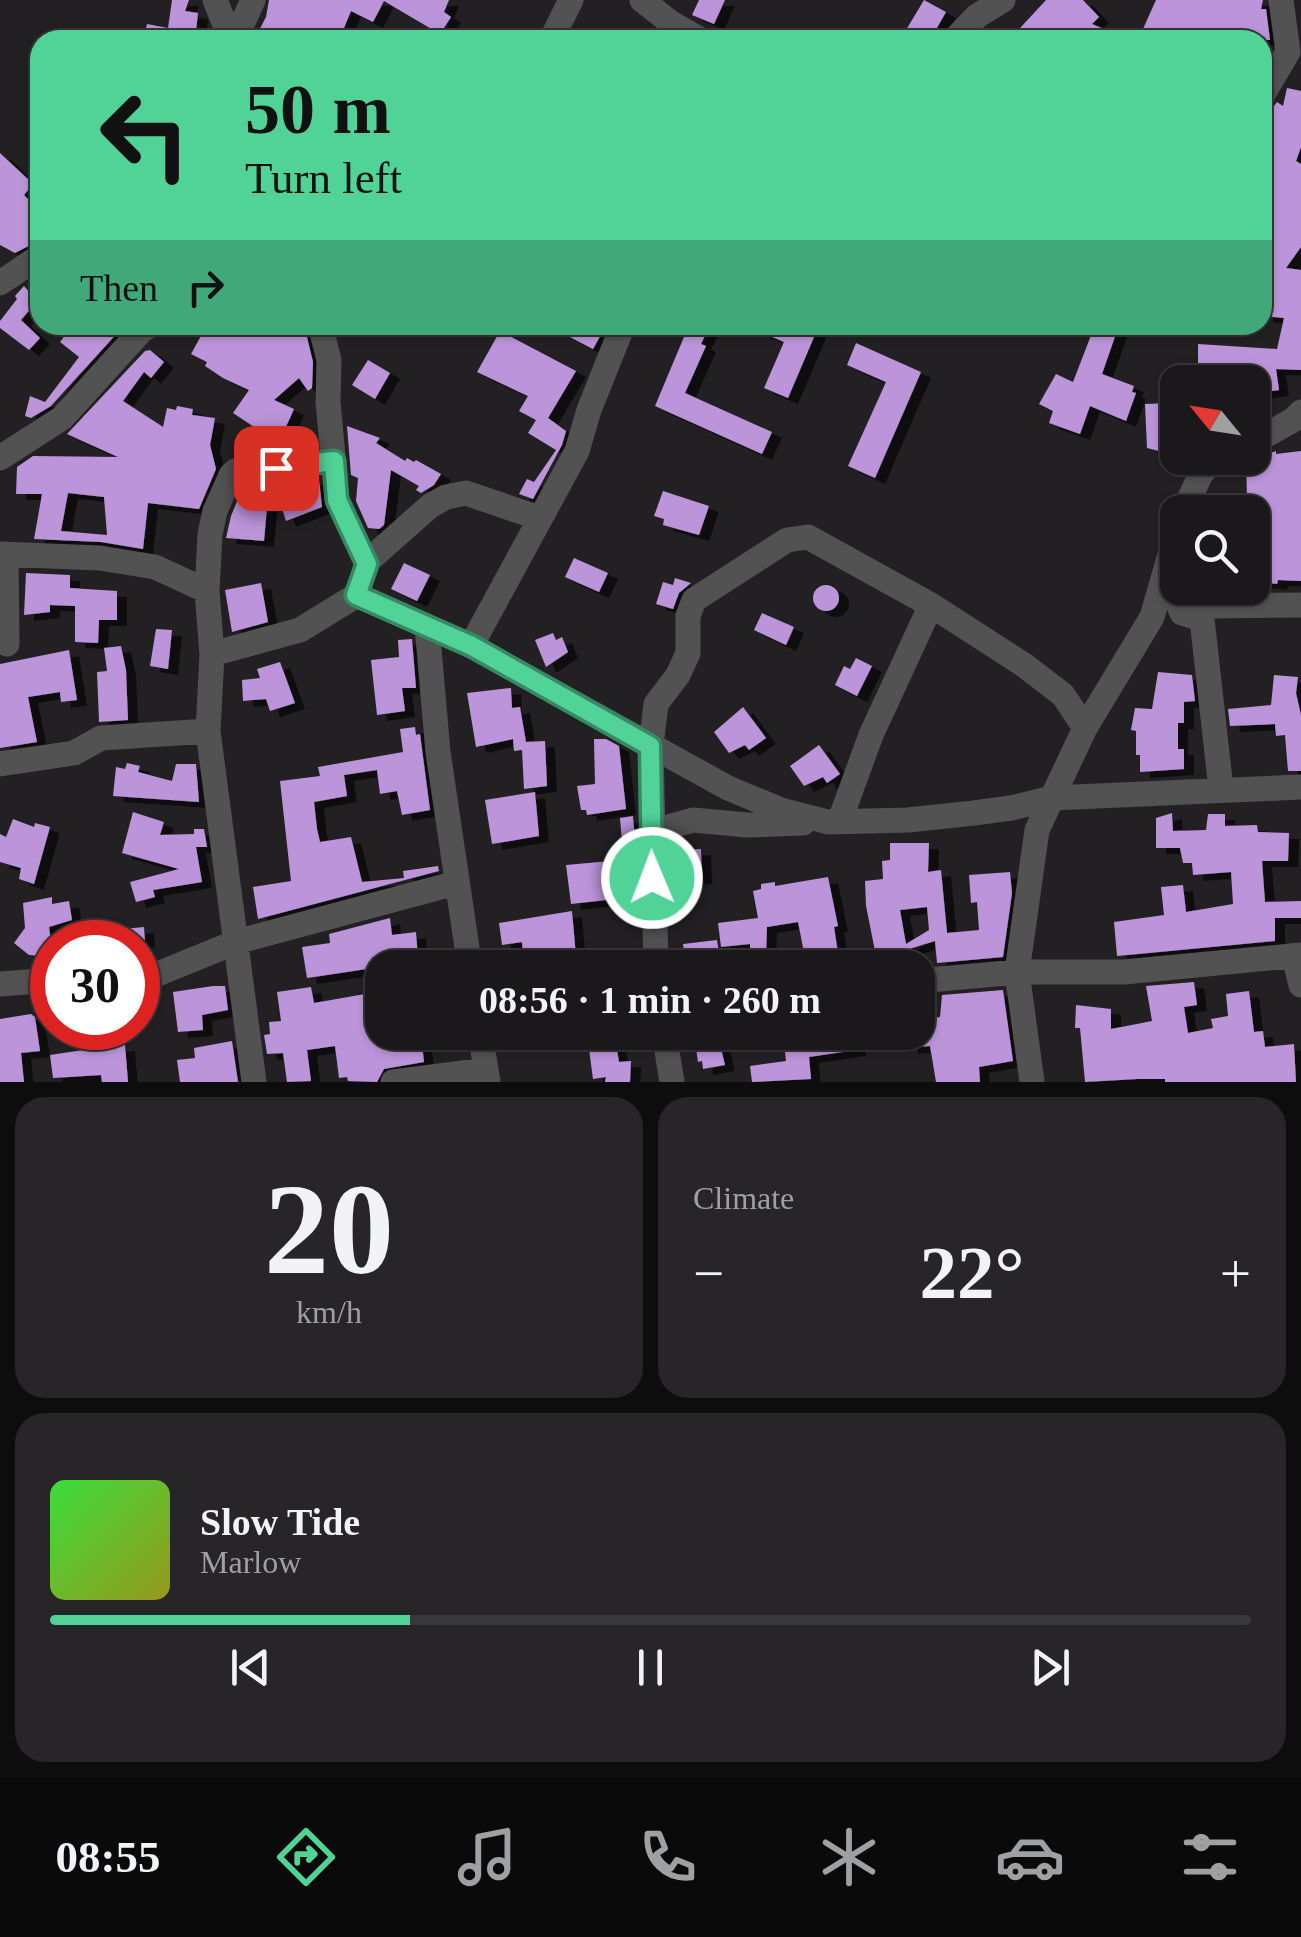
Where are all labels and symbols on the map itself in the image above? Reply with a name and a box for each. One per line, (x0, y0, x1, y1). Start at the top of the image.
north arrow (1160, 365, 1270, 475)
pin (234, 426, 319, 511)
position arrow (600, 826, 704, 930)
speed limit sign: 30 (30, 920, 160, 1050)

